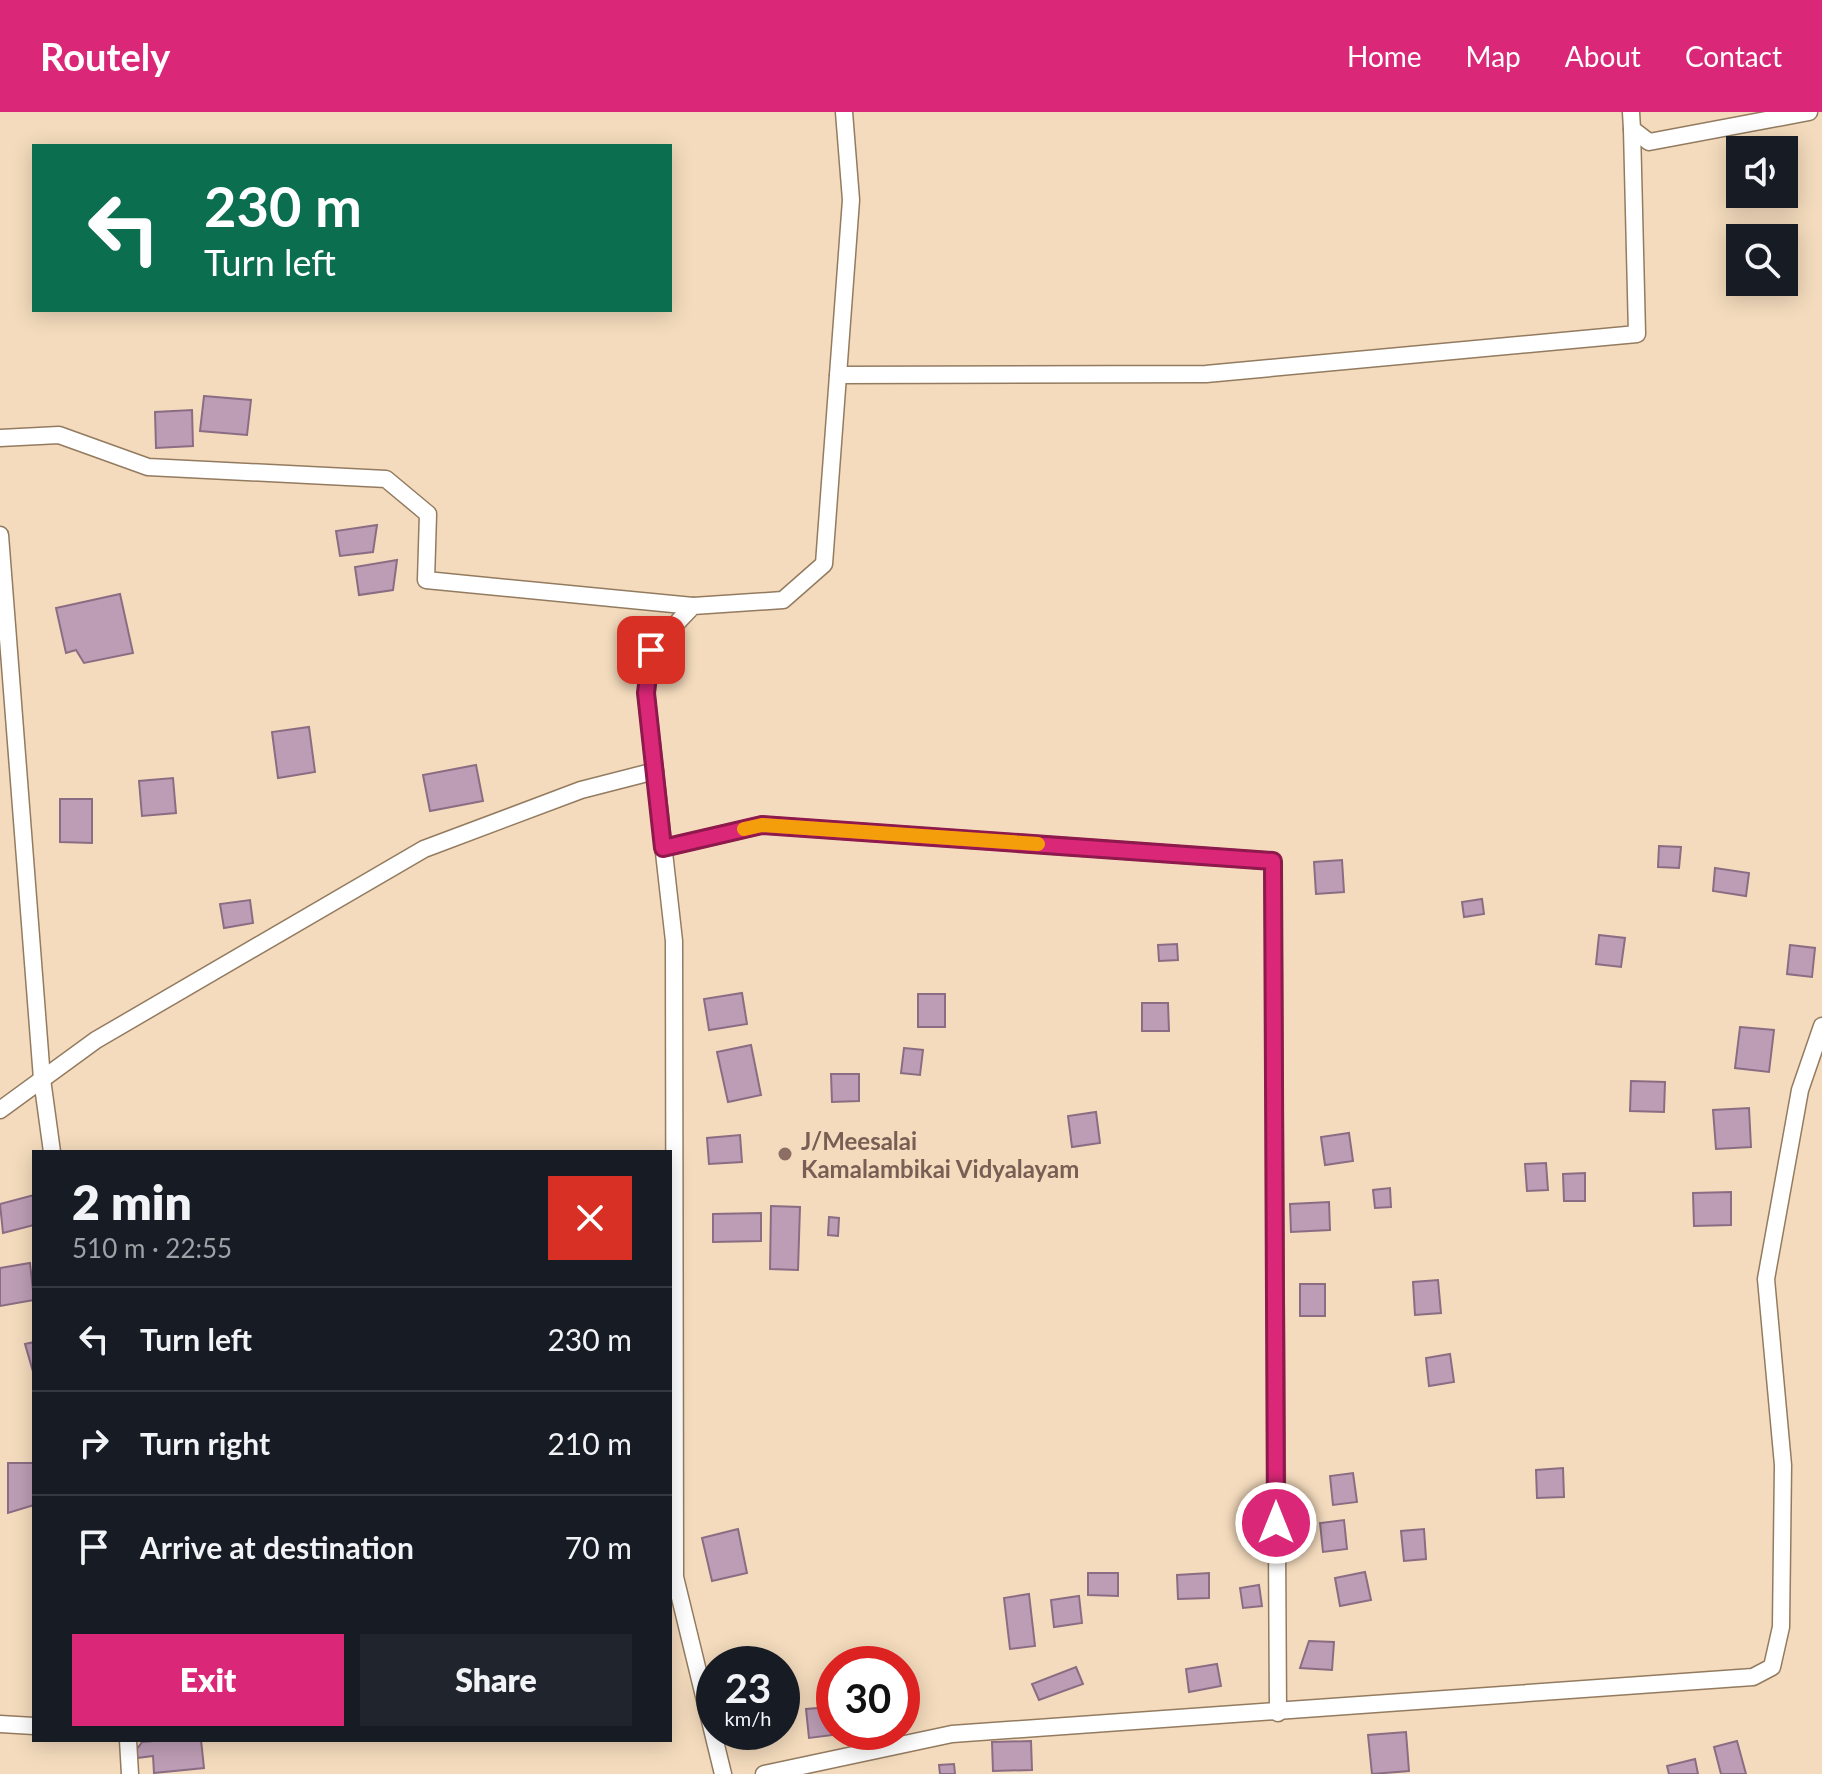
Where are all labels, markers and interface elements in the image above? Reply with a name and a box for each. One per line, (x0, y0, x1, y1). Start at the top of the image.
text: Routely (40, 33, 170, 79)
text: Home (1347, 39, 1422, 73)
text: Map (1466, 39, 1521, 73)
text: About (1565, 39, 1641, 73)
text: Contact (1685, 39, 1782, 73)
map controls (1726, 136, 1798, 296)
button: sound (1726, 136, 1798, 208)
text: 230 m (204, 172, 362, 239)
icon: left (72, 176, 176, 280)
button: search (1726, 224, 1798, 296)
text: Turn left (204, 240, 336, 284)
pin (617, 616, 685, 684)
icon: arrive (629, 628, 673, 672)
place label: J/Meesalai Kamalambikai Vidyalayam (801, 1126, 1079, 1183)
marker: J/Meesalai Kamalambikai Vidyalayam (776, 1145, 794, 1163)
text: 2 min (72, 1173, 192, 1230)
button: close (548, 1176, 632, 1260)
text: 510 m · 22:55 (72, 1232, 232, 1264)
icon: left (72, 1317, 116, 1361)
text: Turn left (140, 1321, 252, 1357)
text: 230 m (547, 1321, 632, 1357)
icon: right (72, 1421, 116, 1465)
text: Turn right (140, 1425, 270, 1461)
text: 210 m (547, 1425, 632, 1461)
position arrow (1234, 1481, 1318, 1565)
icon: arrive (72, 1525, 116, 1569)
text: Arrive at destination (140, 1529, 414, 1565)
text: 70 m (565, 1529, 632, 1565)
button: Exit (72, 1634, 344, 1726)
button: Share (360, 1634, 632, 1726)
speed limit sign: 30 (816, 1646, 920, 1750)
text: 23 (725, 1664, 771, 1712)
text: km/h (725, 1706, 771, 1730)

